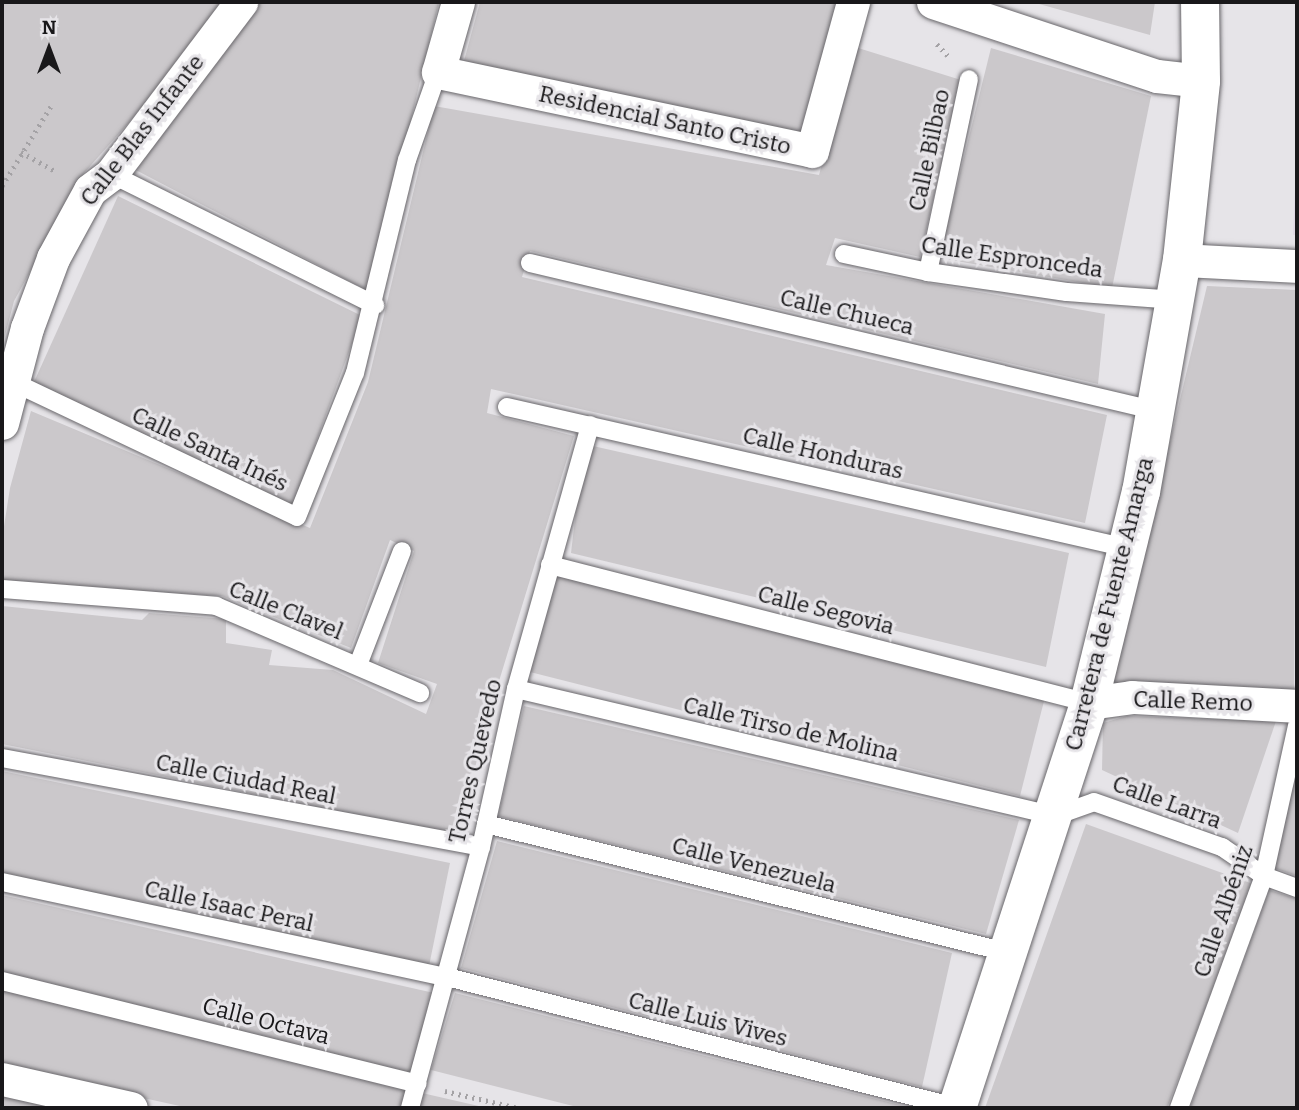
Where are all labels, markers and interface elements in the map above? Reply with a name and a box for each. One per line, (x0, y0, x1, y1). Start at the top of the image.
north arrow (14, 14, 84, 84)
text: N (42, 16, 56, 39)
street label: Calle Blas Infante (74, 49, 210, 211)
street label: Residencial Santo Cristo (536, 80, 794, 160)
street label: Calle Bilbao (903, 86, 955, 214)
street label: Calle Espronceda (919, 231, 1105, 283)
street label: Calle Chueca (777, 283, 917, 341)
street label: Calle Santa Inés (127, 401, 293, 497)
street label: Calle Honduras (740, 421, 906, 485)
street label: Carretera de Fuente Amarga (1059, 454, 1159, 754)
street label: Calle Clavel (225, 575, 347, 645)
street label: Calle Segovia (755, 580, 897, 640)
street label: Torres Quevedo (443, 676, 507, 846)
street label: Calle Remo (1133, 685, 1253, 717)
street label: Calle Tirso de Molina (680, 691, 902, 767)
street label: Calle Ciudad Real (153, 748, 339, 810)
street label: Calle Larra (1109, 769, 1225, 835)
street label: Calle Venezuela (669, 831, 839, 899)
street label: Calle Albéniz (1187, 841, 1259, 981)
street label: Calle Isaac Peral (142, 875, 316, 937)
street label: Calle Luis Vives (626, 986, 790, 1052)
street label: Calle Octava (200, 992, 332, 1050)

